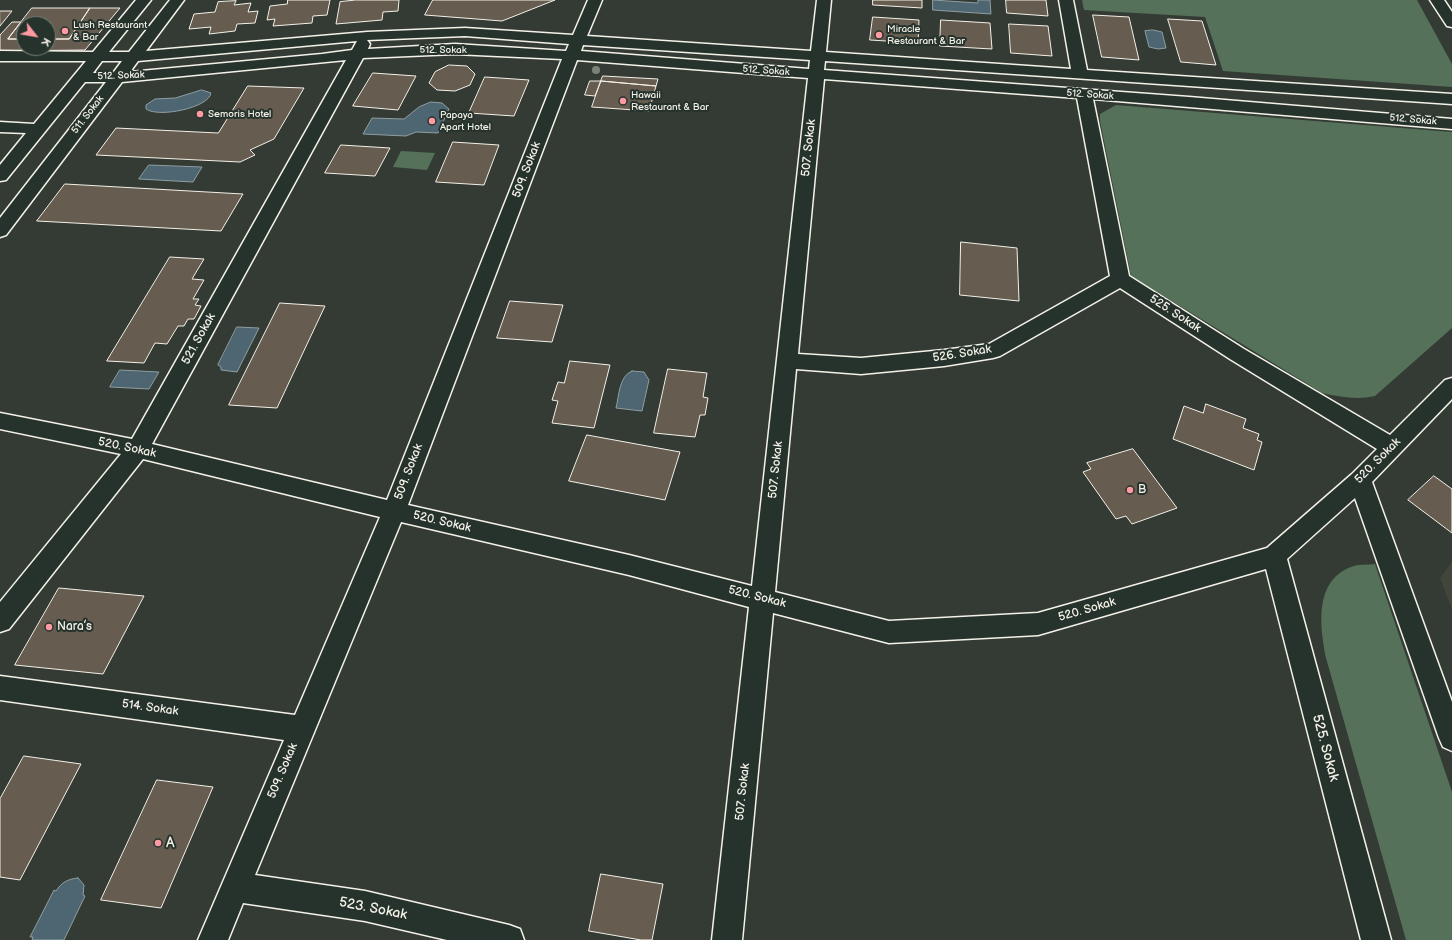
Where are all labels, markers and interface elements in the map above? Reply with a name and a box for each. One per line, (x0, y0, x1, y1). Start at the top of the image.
north arrow (16, 16, 56, 56)
place label: Lush Restaurant & Bar (73, 19, 147, 42)
place label: Miracle Restaurant & Bar (887, 23, 965, 46)
marker: Lush Restaurant & Bar (60, 26, 70, 36)
marker: Miracle Restaurant & Bar (874, 30, 884, 40)
text: K (38, 35, 53, 48)
street label: 512. Sokak (419, 44, 467, 56)
street label: 512. Sokak (742, 63, 790, 79)
street label: 512. Sokak (97, 69, 145, 83)
street label: 512. Sokak (1066, 87, 1114, 103)
place label: Hawaii Restaurant & Bar (631, 89, 709, 112)
street label: 511. Sokak (69, 94, 107, 136)
marker: Hawaii Restaurant & Bar (618, 96, 628, 106)
place label: Semoris Hotel (208, 108, 271, 120)
marker: Semoris Hotel (195, 109, 205, 119)
place label: Papaya Apart Hotel (440, 109, 491, 132)
street label: 512. Sokak (1389, 112, 1437, 128)
marker: Papaya Apart Hotel (427, 116, 437, 126)
street label: 507. Sokak (799, 118, 819, 178)
street label: 509. Sokak (510, 140, 544, 200)
street label: 525. Sokak (1146, 292, 1204, 336)
street label: 521. Sokak (179, 311, 219, 367)
street label: 526. Sokak (932, 342, 992, 366)
street label: 520. Sokak (97, 435, 157, 461)
street label: 520. Sokak (1352, 435, 1404, 487)
street label: 507. Sokak (766, 440, 786, 500)
street label: 509. Sokak (392, 442, 426, 502)
place label: B (1138, 483, 1146, 497)
marker: B (1125, 485, 1135, 495)
street label: 520. Sokak (412, 508, 472, 536)
street label: 520. Sokak (727, 583, 787, 611)
street label: 520. Sokak (1057, 595, 1117, 625)
place label: Nara’s (57, 620, 92, 634)
marker: Nara’s (44, 622, 54, 632)
street label: 514. Sokak (121, 697, 179, 719)
street label: 525. Sokak (1308, 713, 1342, 783)
street label: 509. Sokak (265, 741, 301, 801)
street label: 507. Sokak (733, 762, 753, 822)
place label: A (166, 835, 175, 851)
marker: A (153, 838, 163, 848)
street label: 523. Sokak (338, 894, 408, 924)

